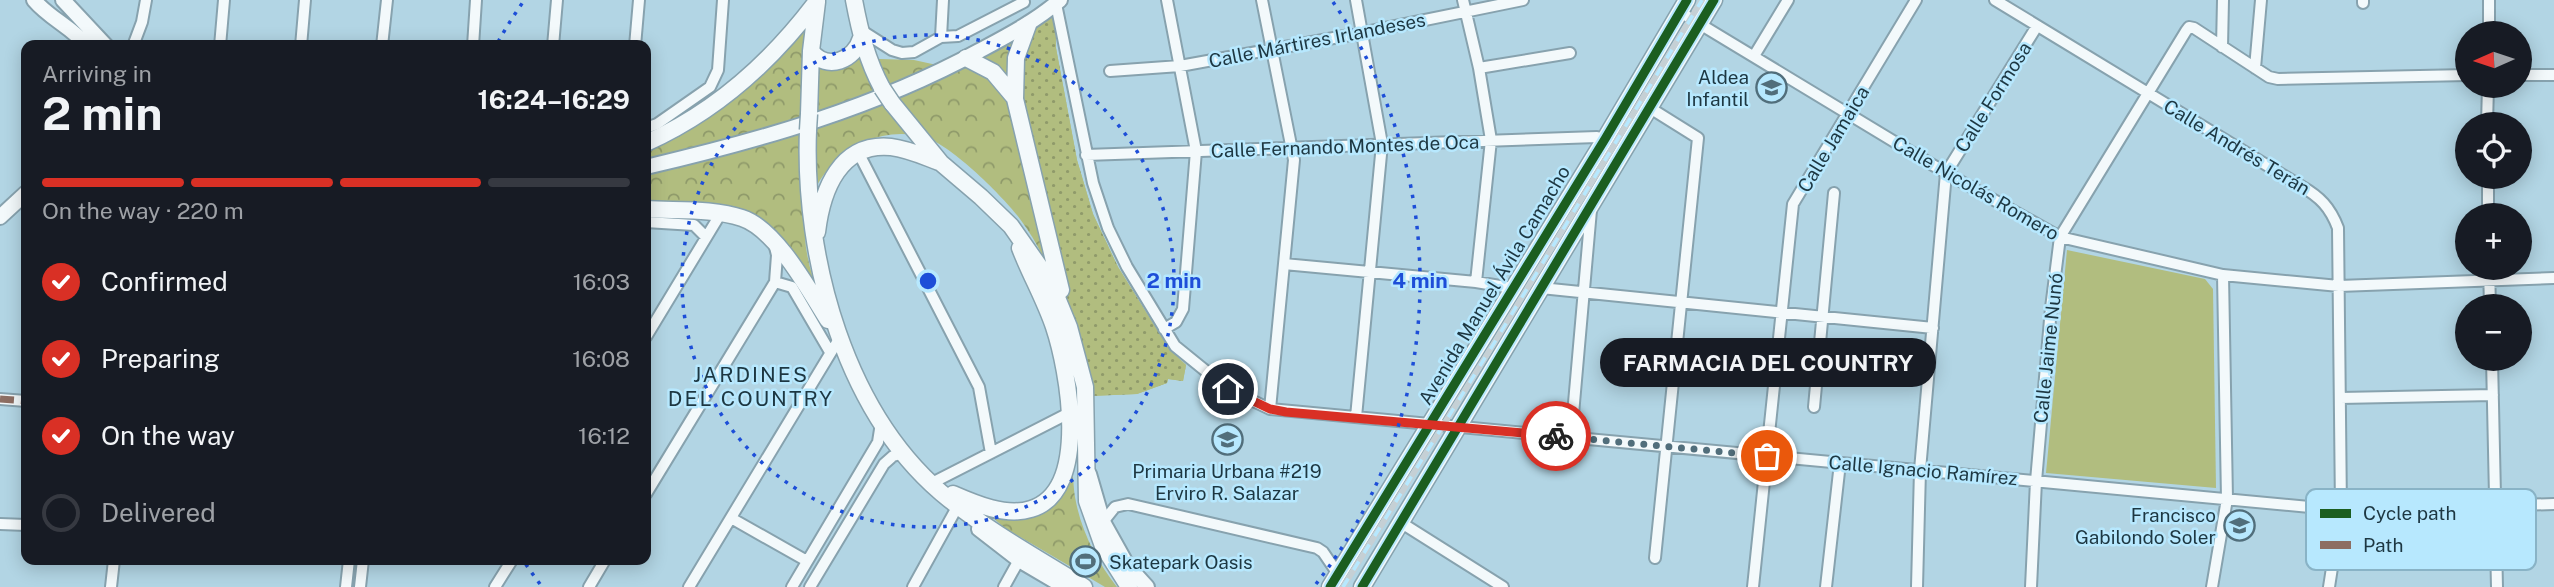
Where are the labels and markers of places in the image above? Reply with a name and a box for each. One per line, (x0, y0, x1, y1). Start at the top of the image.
place label: Aldea Infantil (1686, 66, 1749, 110)
school or university icon: Aldea Infantil (1755, 71, 1789, 105)
centre of rings (916, 269, 940, 293)
callout: FARMACIA DEL COUNTRY (1599, 337, 1935, 386)
pin (1198, 359, 1258, 419)
school or university icon: Primaria Urbana #219 Erviro R. Salazar (1210, 423, 1244, 457)
pin (1737, 426, 1797, 486)
place label: Primaria Urbana #219 Erviro R. Salazar (1132, 460, 1322, 504)
place label: Francisco Gabilondo Soler (2075, 504, 2216, 548)
school or university icon: Francisco Gabilondo Soler (2222, 509, 2256, 543)
sports icon: Skatepark Oasis (1069, 545, 1103, 579)
place label: Skatepark Oasis (1109, 551, 1253, 573)

